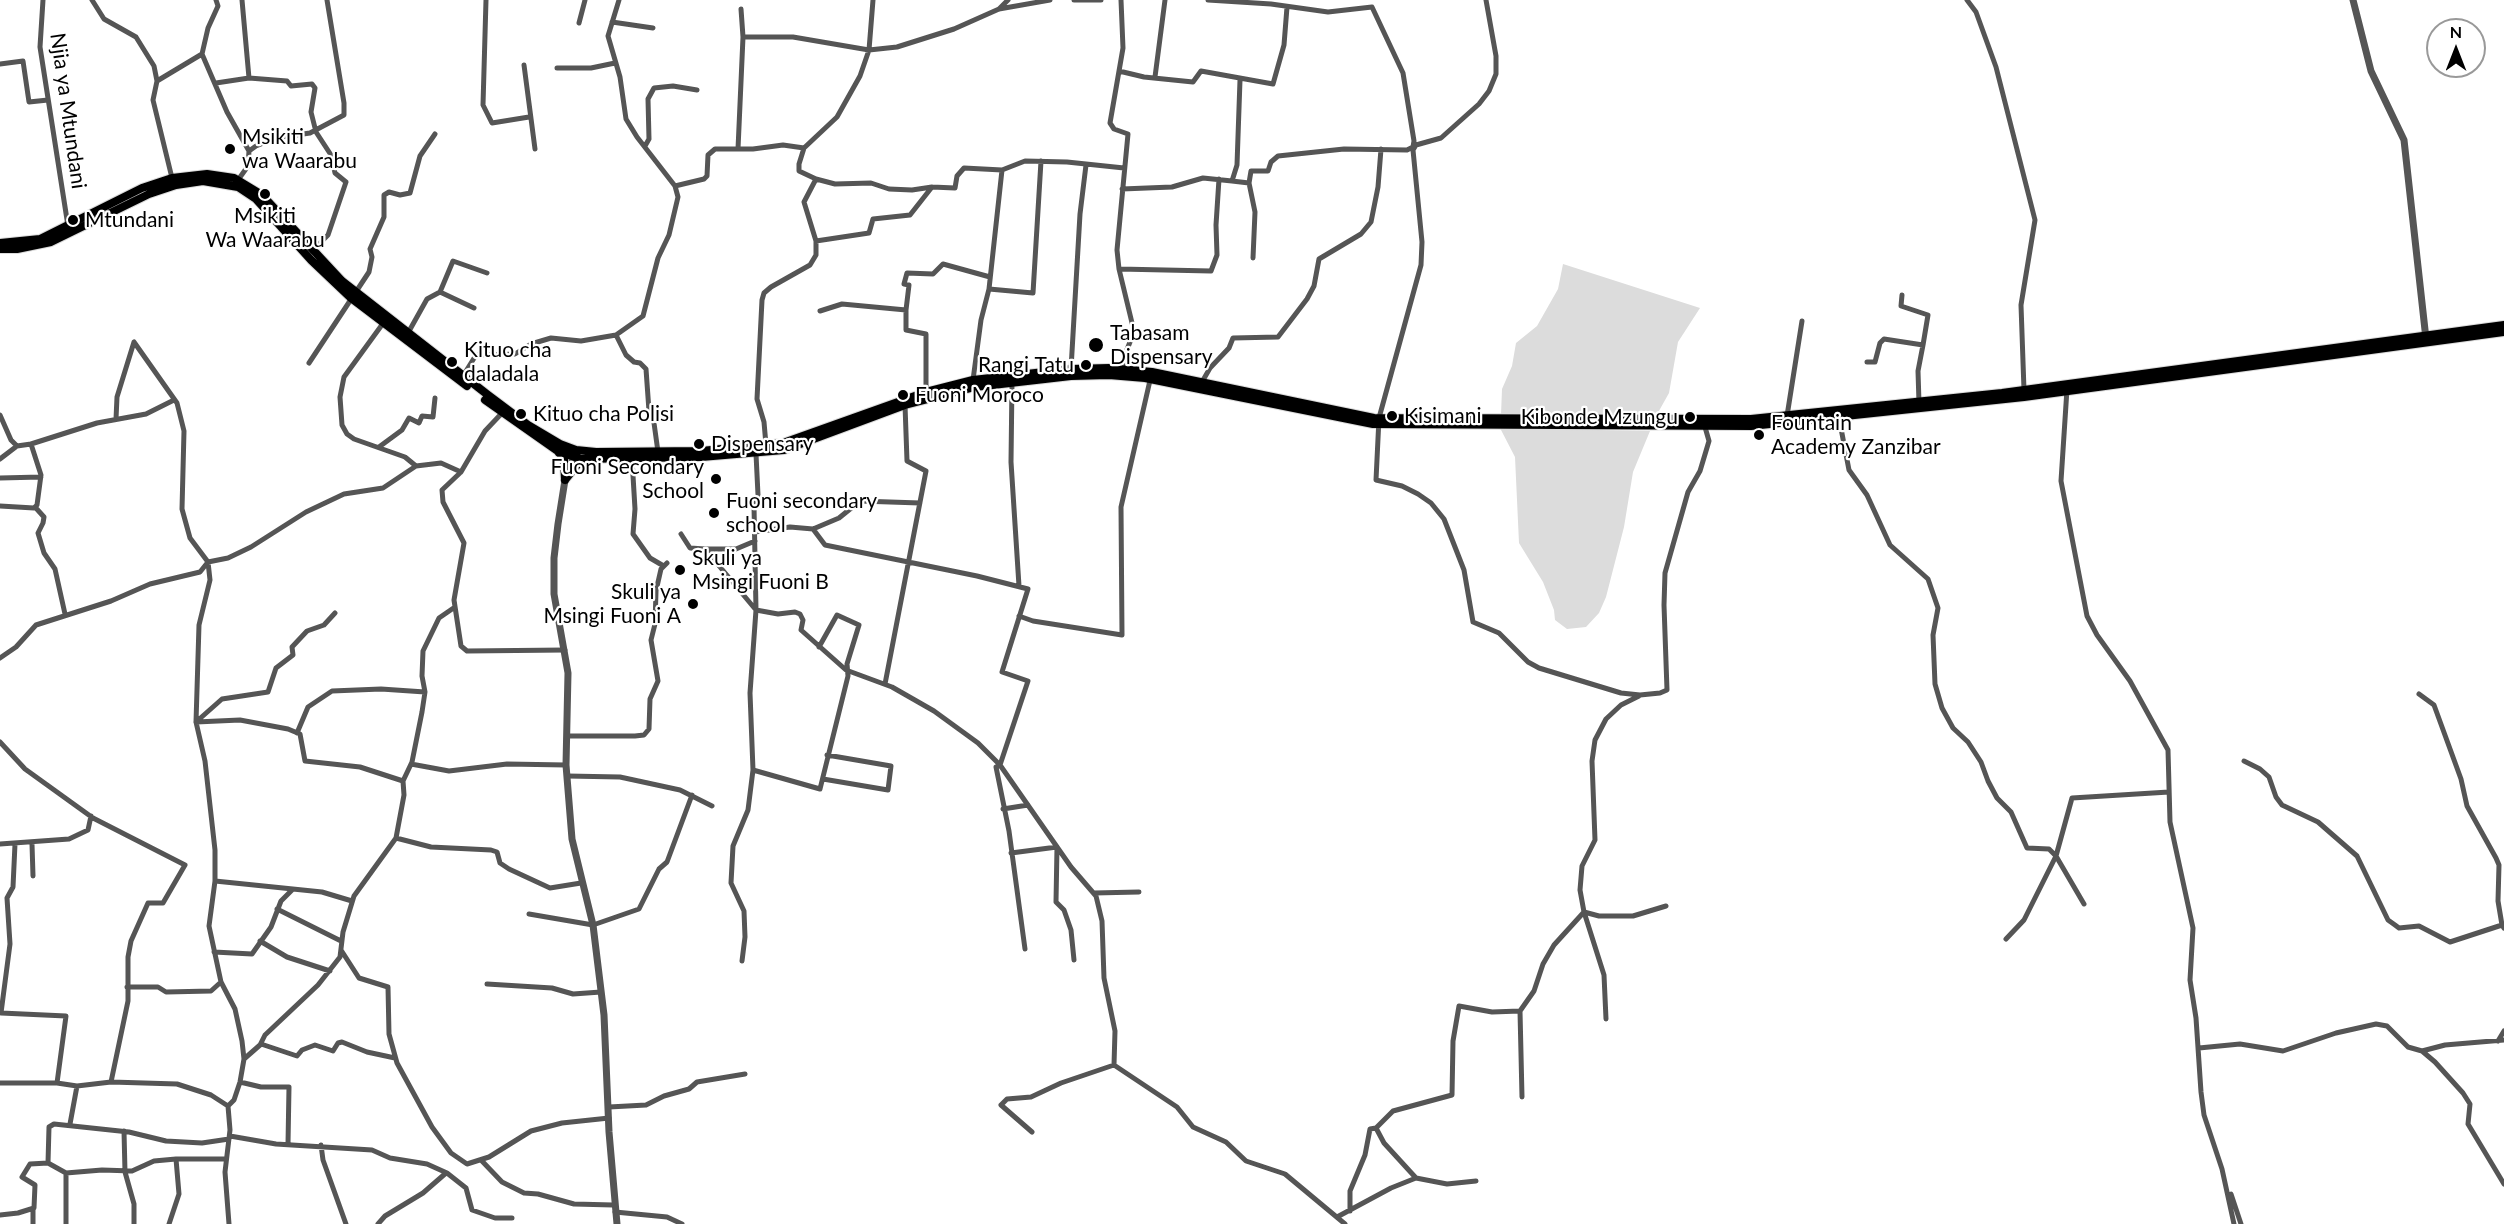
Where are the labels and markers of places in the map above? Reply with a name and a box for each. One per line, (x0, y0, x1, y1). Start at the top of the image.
place label: Msikiti wa Waarabu (242, 124, 357, 174)
marker: Msikiti wa Waarabu (223, 142, 237, 156)
marker: Msikiti Wa Waarabu (258, 187, 272, 201)
place label: Msikiti Wa Waarabu (205, 203, 325, 253)
place label: Mtundani (85, 207, 174, 233)
marker: Mtundani (66, 213, 80, 227)
place label: Tabasam Dispensary (1110, 320, 1212, 370)
marker: Tabasam Dispensary (1087, 336, 1105, 354)
place label: Kituo cha daladala (464, 337, 552, 387)
place label: Rangi Tatu (978, 352, 1074, 378)
marker: Kituo cha daladala (445, 355, 459, 369)
marker: Rangi Tatu (1079, 358, 1093, 372)
place label: Fuoni Moroco (915, 382, 1044, 408)
marker: Fuoni Moroco (896, 388, 910, 402)
place label: Kituo cha Polisi (533, 401, 674, 427)
place label: Kisimani (1404, 403, 1482, 429)
place label: Kibonde Mzungu (1521, 404, 1678, 430)
marker: Kituo cha Polisi (514, 407, 528, 421)
marker: Kisimani (1385, 409, 1399, 423)
marker: Kibonde Mzungu (1683, 410, 1697, 424)
place label: Fountain Academy Zanzibar (1771, 410, 1941, 460)
marker: Fountain Academy Zanzibar (1752, 428, 1766, 442)
place label: Dispensary (711, 431, 813, 457)
marker: Dispensary (692, 437, 706, 451)
place label: Fuoni Secondary School (551, 454, 704, 504)
marker: Fuoni Secondary School (709, 472, 723, 486)
place label: Fuoni secondary school (726, 488, 877, 538)
marker: Fuoni secondary school (707, 506, 721, 520)
place label: Skuli ya Msingi Fuoni B (692, 545, 829, 595)
marker: Skuli ya Msingi Fuoni B (673, 563, 687, 577)
place label: Skuli ya Msingi Fuoni A (544, 579, 681, 629)
marker: Skuli ya Msingi Fuoni A (686, 597, 700, 611)

